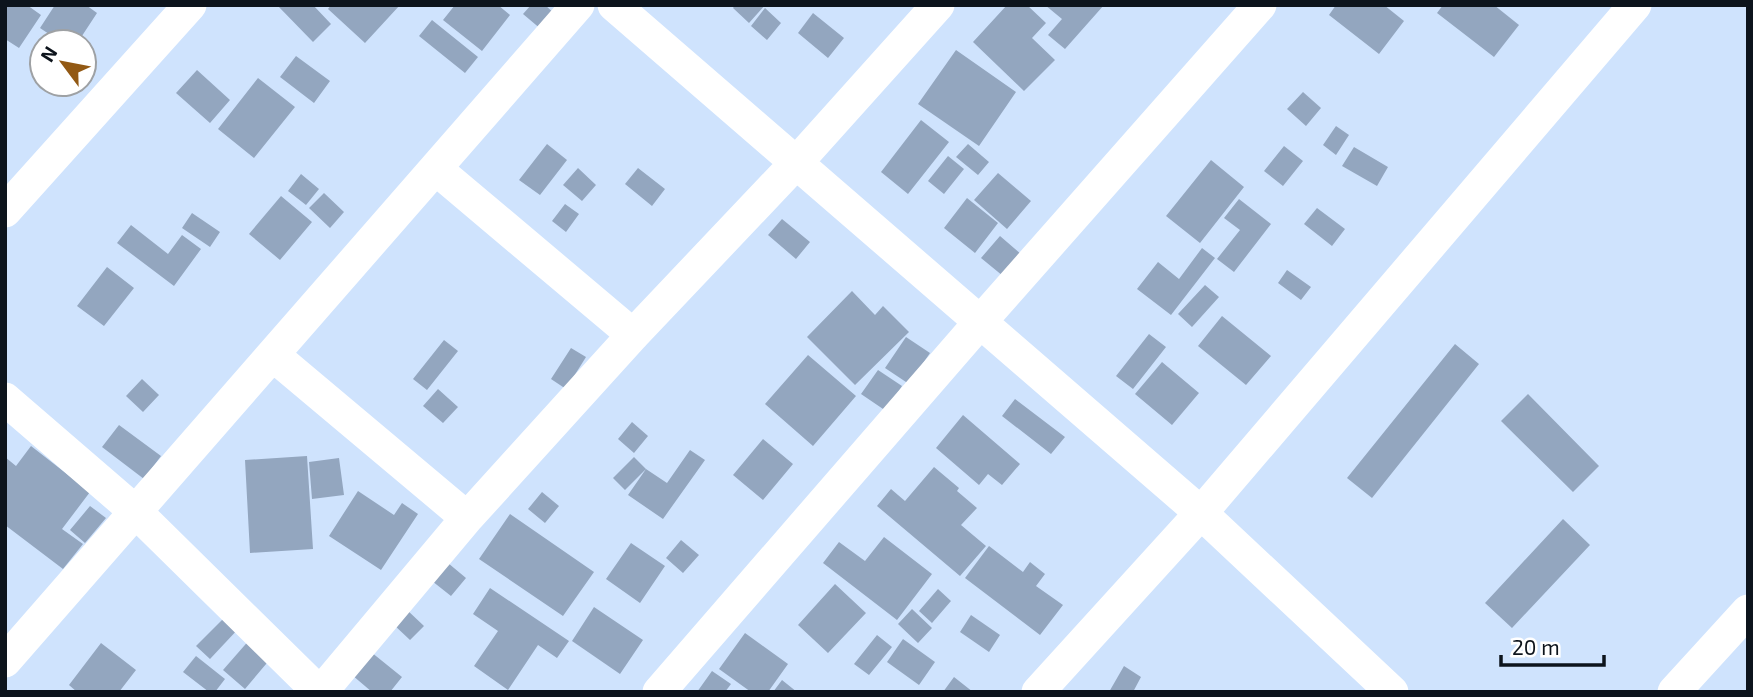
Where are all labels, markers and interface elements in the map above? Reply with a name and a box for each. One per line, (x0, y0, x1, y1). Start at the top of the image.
north arrow (28, 28, 98, 98)
text: N (35, 42, 62, 66)
scale bar (1501, 624, 1604, 668)
text: 20 m (1512, 634, 1560, 659)

